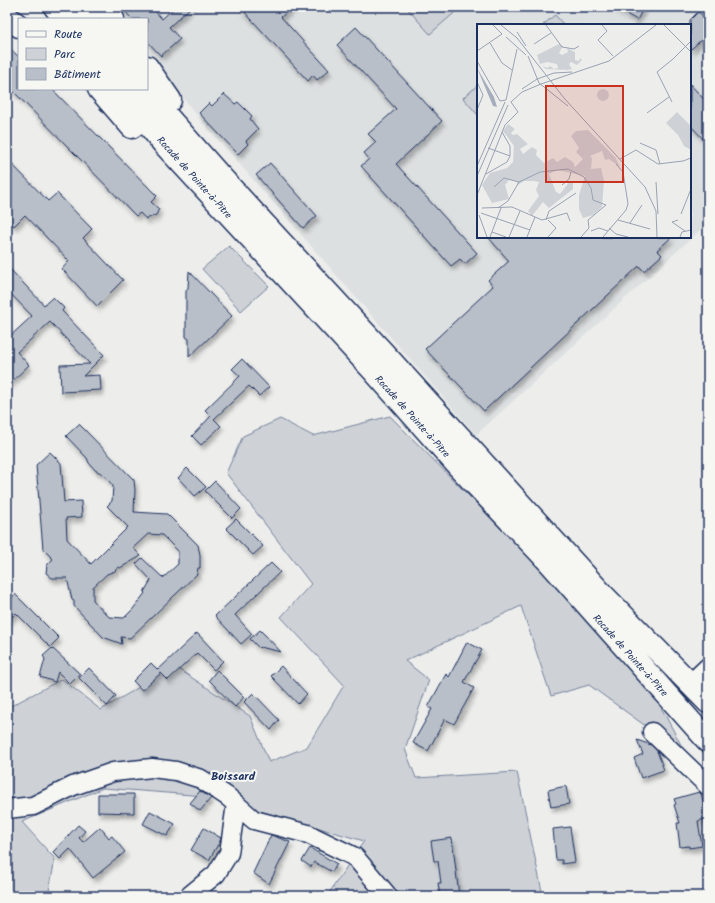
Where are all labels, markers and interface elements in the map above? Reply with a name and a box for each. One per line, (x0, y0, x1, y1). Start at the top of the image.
legend (18, 18, 148, 90)
inset map (477, 24, 691, 238)
text: Route (54, 25, 83, 44)
text: Parc (54, 45, 75, 64)
text: Bâtiment (54, 65, 101, 84)
street label: Rocade de Pointe-à-Pitre (153, 133, 236, 223)
street label: Rocade de Pointe-à-Pitre (371, 372, 454, 462)
street label: Rocade de Pointe-à-Pitre (589, 611, 672, 701)
district label: Boissard (211, 767, 256, 786)

